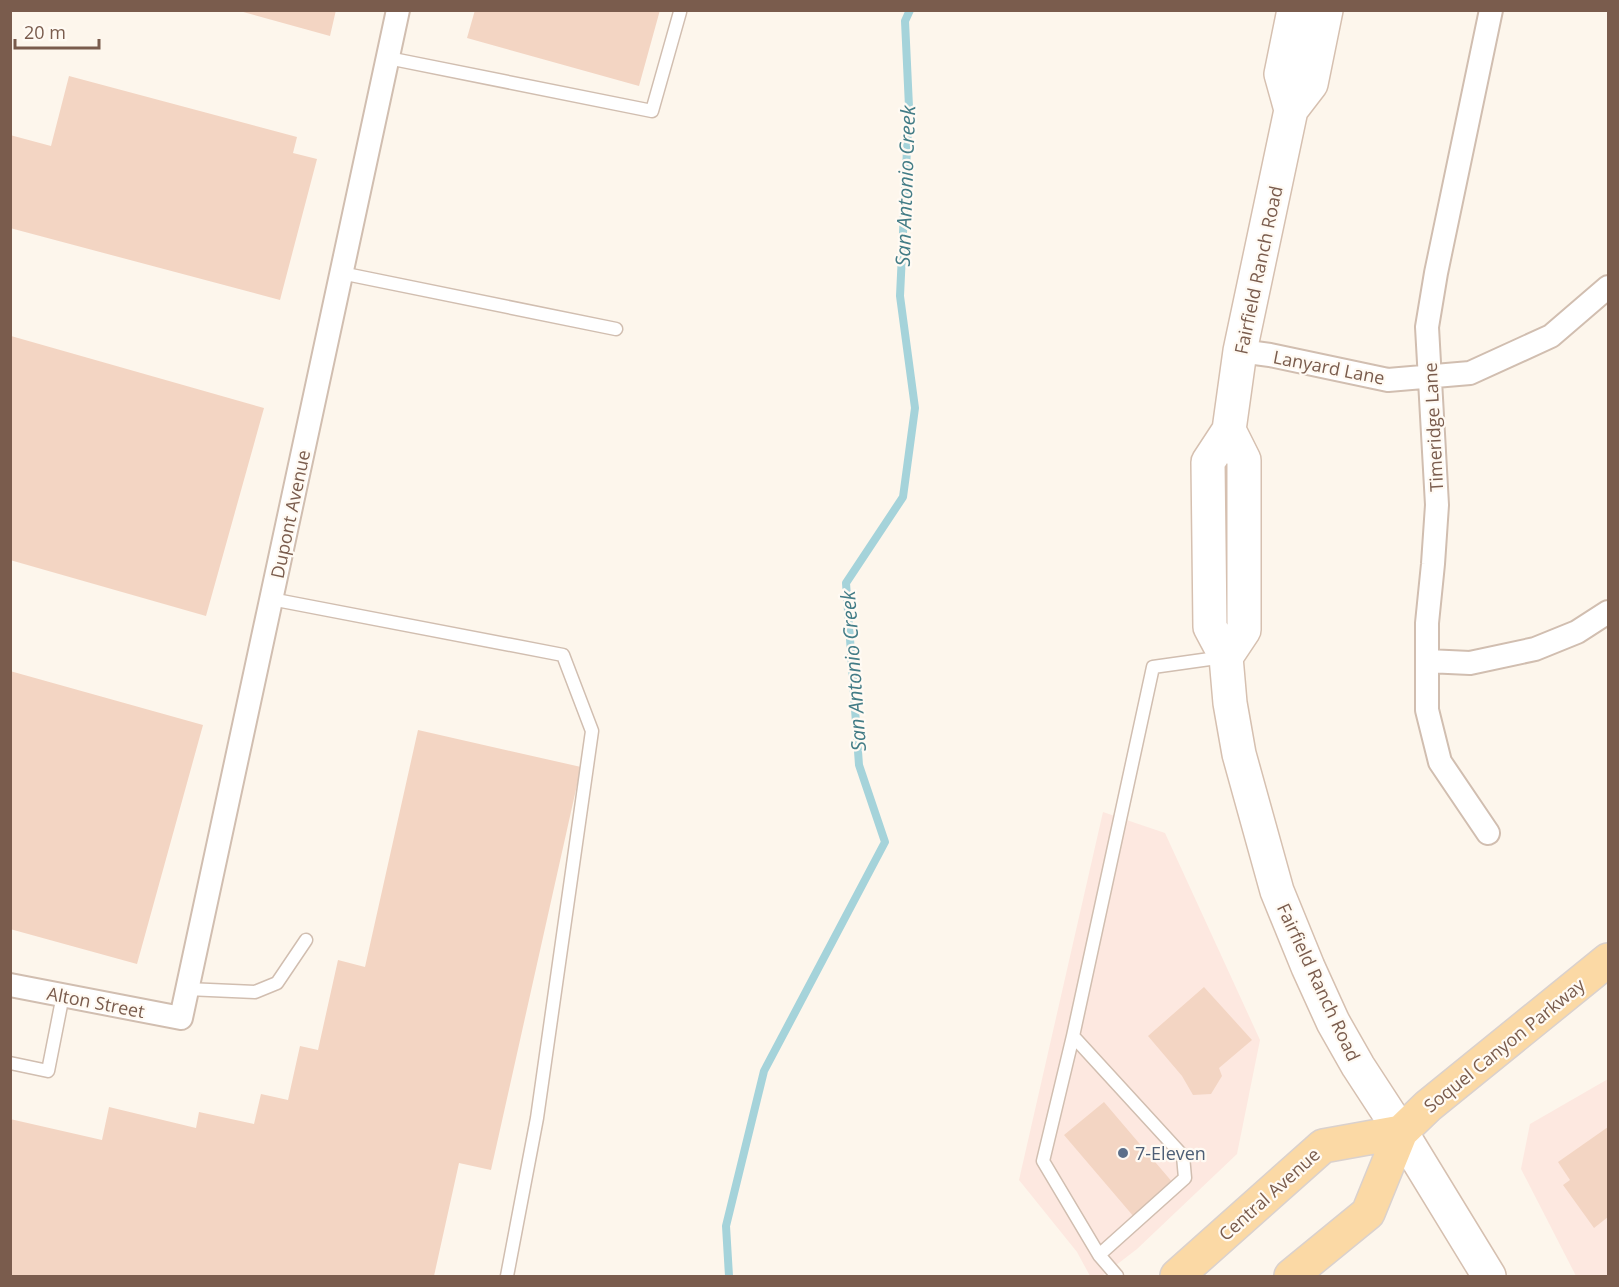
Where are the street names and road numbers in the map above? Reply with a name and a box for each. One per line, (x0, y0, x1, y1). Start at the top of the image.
street label: Fairfield Ranch Road (1228, 184, 1288, 356)
street label: Lanyard Lane (1271, 344, 1387, 390)
street label: Timeridge Lane (1418, 362, 1448, 492)
street label: Dupont Avenue (265, 448, 315, 580)
street label: Fairfield Ranch Road (1272, 899, 1366, 1065)
street label: Soquel Canyon Parkway (1418, 972, 1590, 1117)
street label: Alton Street (45, 981, 147, 1023)
street label: Central Avenue (1213, 1142, 1325, 1246)

